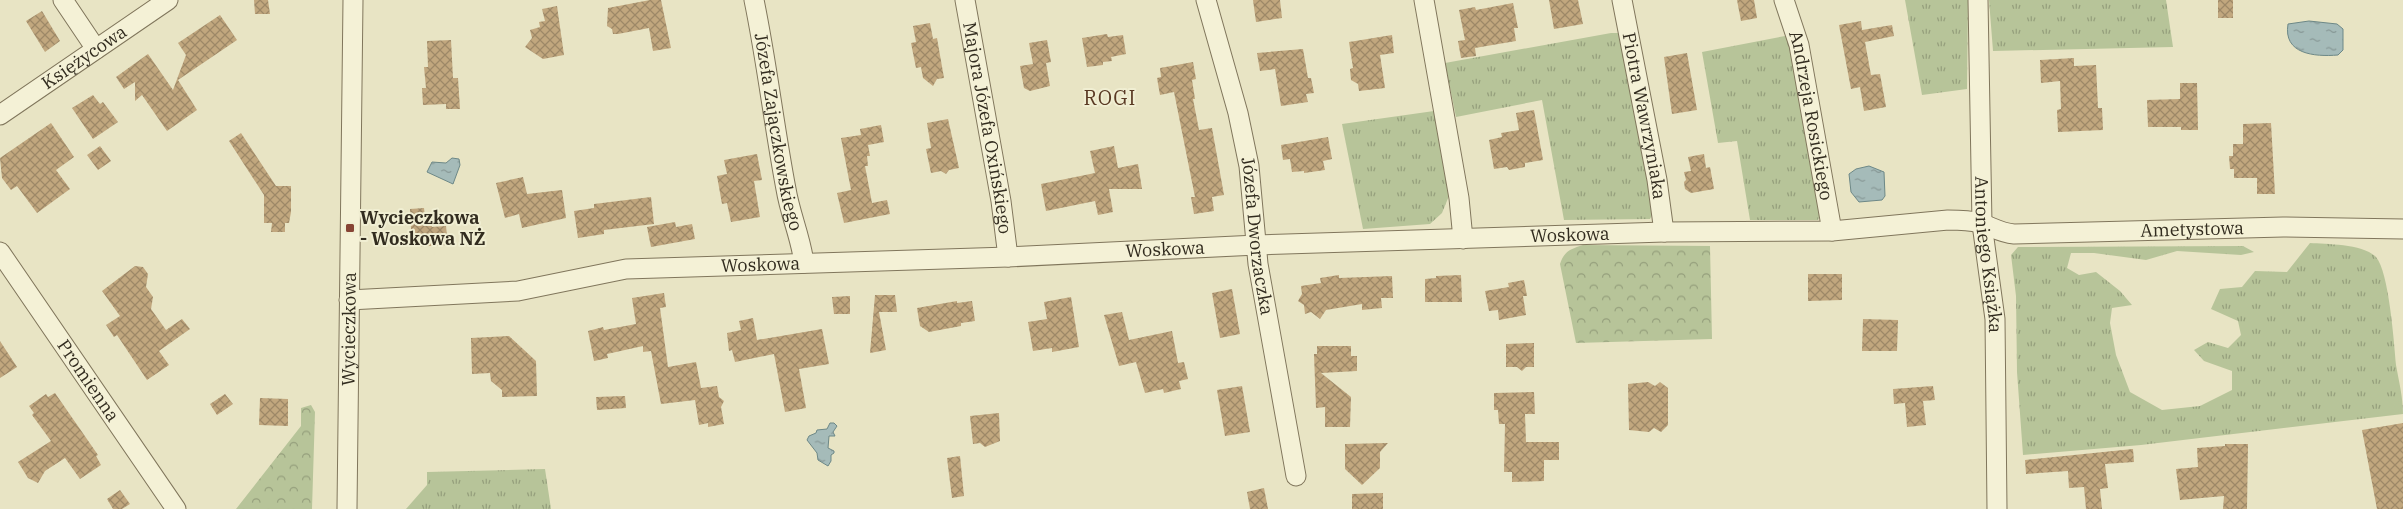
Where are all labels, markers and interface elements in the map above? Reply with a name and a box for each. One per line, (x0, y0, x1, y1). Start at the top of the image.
street label: Księżycowa (37, 20, 131, 94)
street label: Majora Józefa Oxińskiego (958, 20, 1017, 235)
street label: Andrzeja Rosickiego (1784, 27, 1838, 202)
street label: Piotra Wawrzyniaka (1618, 30, 1672, 201)
street label: Józefa Zajączkowskiego (750, 31, 808, 233)
district label: ROGI (1083, 84, 1137, 111)
street label: Józefa Dworzaczka (1236, 155, 1279, 317)
street label: Antoniego Książka (1970, 176, 2008, 333)
place label: Wycieczkowa - Woskowa NŻ (360, 206, 485, 250)
street label: Ametystowa (2140, 216, 2244, 242)
marker: Wycieczkowa - Woskowa NŻ (344, 222, 356, 234)
street label: Woskowa (1530, 222, 1610, 247)
street label: Woskowa (1125, 236, 1206, 262)
street label: Woskowa (720, 252, 801, 277)
street label: Wycieczkowa (336, 272, 361, 386)
street label: Promienna (52, 335, 125, 426)

